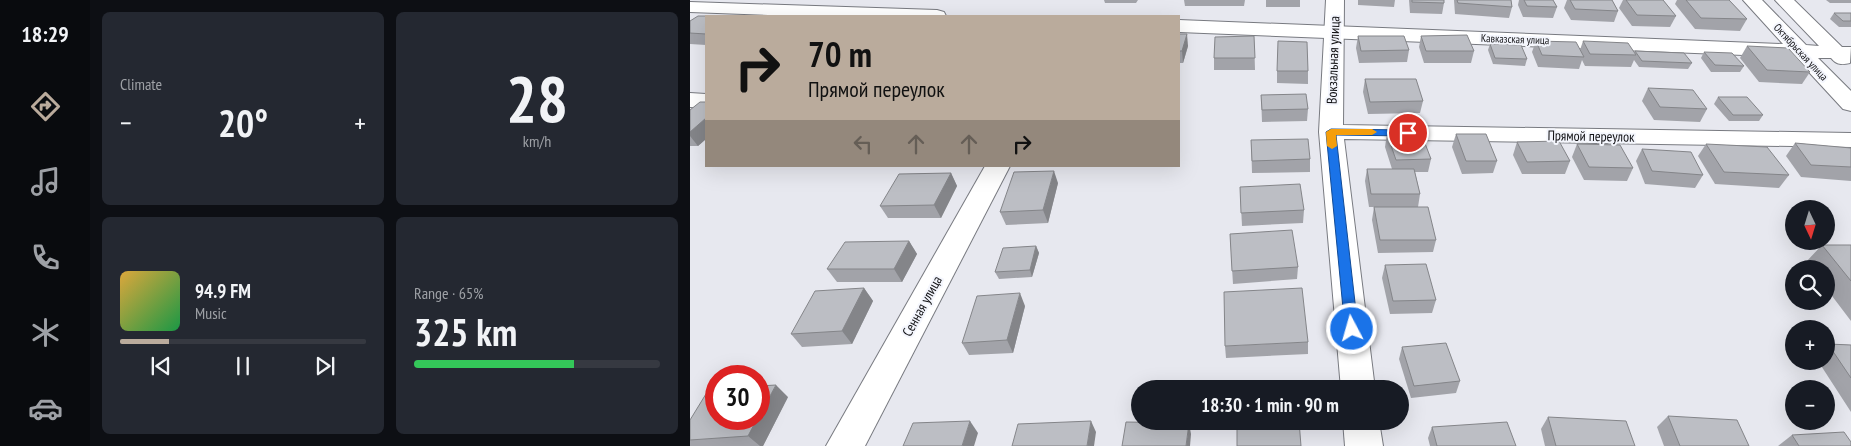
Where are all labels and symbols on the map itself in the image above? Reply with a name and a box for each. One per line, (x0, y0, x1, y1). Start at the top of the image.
street label: Вокзальная улица (1322, 16, 1344, 104)
street label: Октябрьская улица (1771, 20, 1831, 84)
street label: Кавказская улица (1481, 31, 1549, 47)
pin (1387, 112, 1429, 154)
street label: Прямой переулок (1547, 126, 1635, 146)
north arrow (1785, 200, 1835, 250)
street label: Сенная улица (898, 273, 946, 339)
position arrow (1325, 302, 1377, 354)
speed limit sign: 30 (705, 365, 770, 430)

